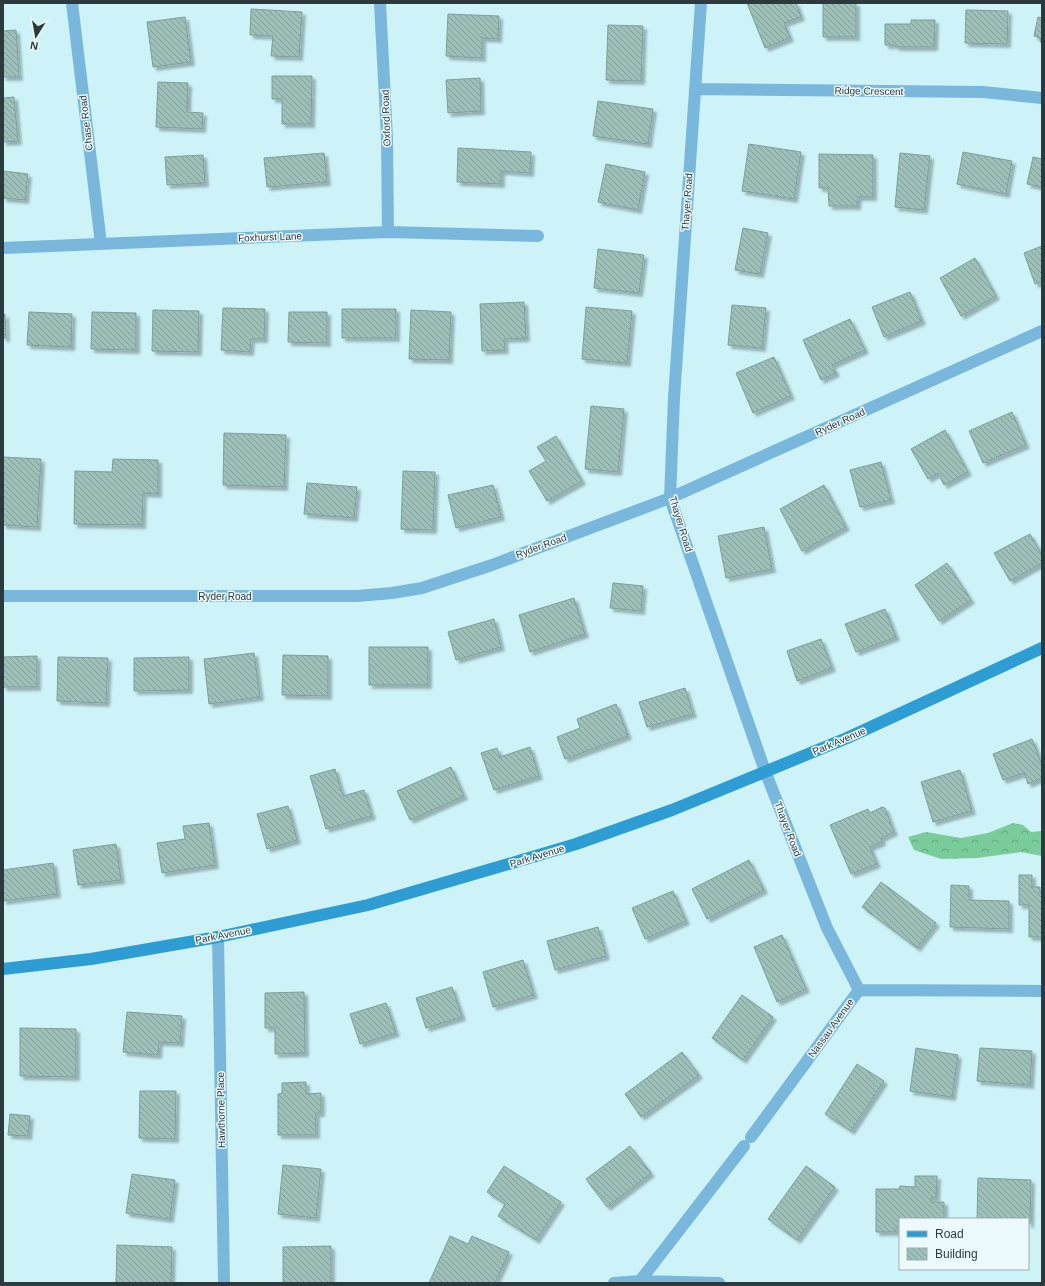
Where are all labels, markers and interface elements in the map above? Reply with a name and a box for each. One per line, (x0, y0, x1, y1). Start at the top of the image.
north arrow (16, 16, 56, 56)
text: N (29, 39, 39, 52)
street label: Ridge Crescent (834, 85, 904, 97)
street label: Oxford Road (380, 89, 392, 147)
street label: Chase Road (77, 95, 95, 151)
street label: Thayer Road (679, 173, 695, 231)
street label: Foxhurst Lane (238, 230, 303, 244)
street label: Ryder Road (813, 406, 867, 438)
street label: Thayer Road (667, 495, 695, 553)
street label: Ryder Road (514, 532, 568, 560)
street label: Ryder Road (198, 591, 252, 602)
street label: Park Avenue (811, 725, 868, 757)
street label: Thayer Road (773, 800, 803, 858)
street label: Park Avenue (508, 842, 566, 870)
street label: Park Avenue (194, 924, 252, 946)
street label: Nassau Avenue (806, 996, 856, 1059)
street label: Hawthorne Place (215, 1071, 227, 1148)
legend (899, 1218, 1029, 1270)
text: Road (935, 1227, 964, 1241)
text: Building (935, 1247, 978, 1261)

